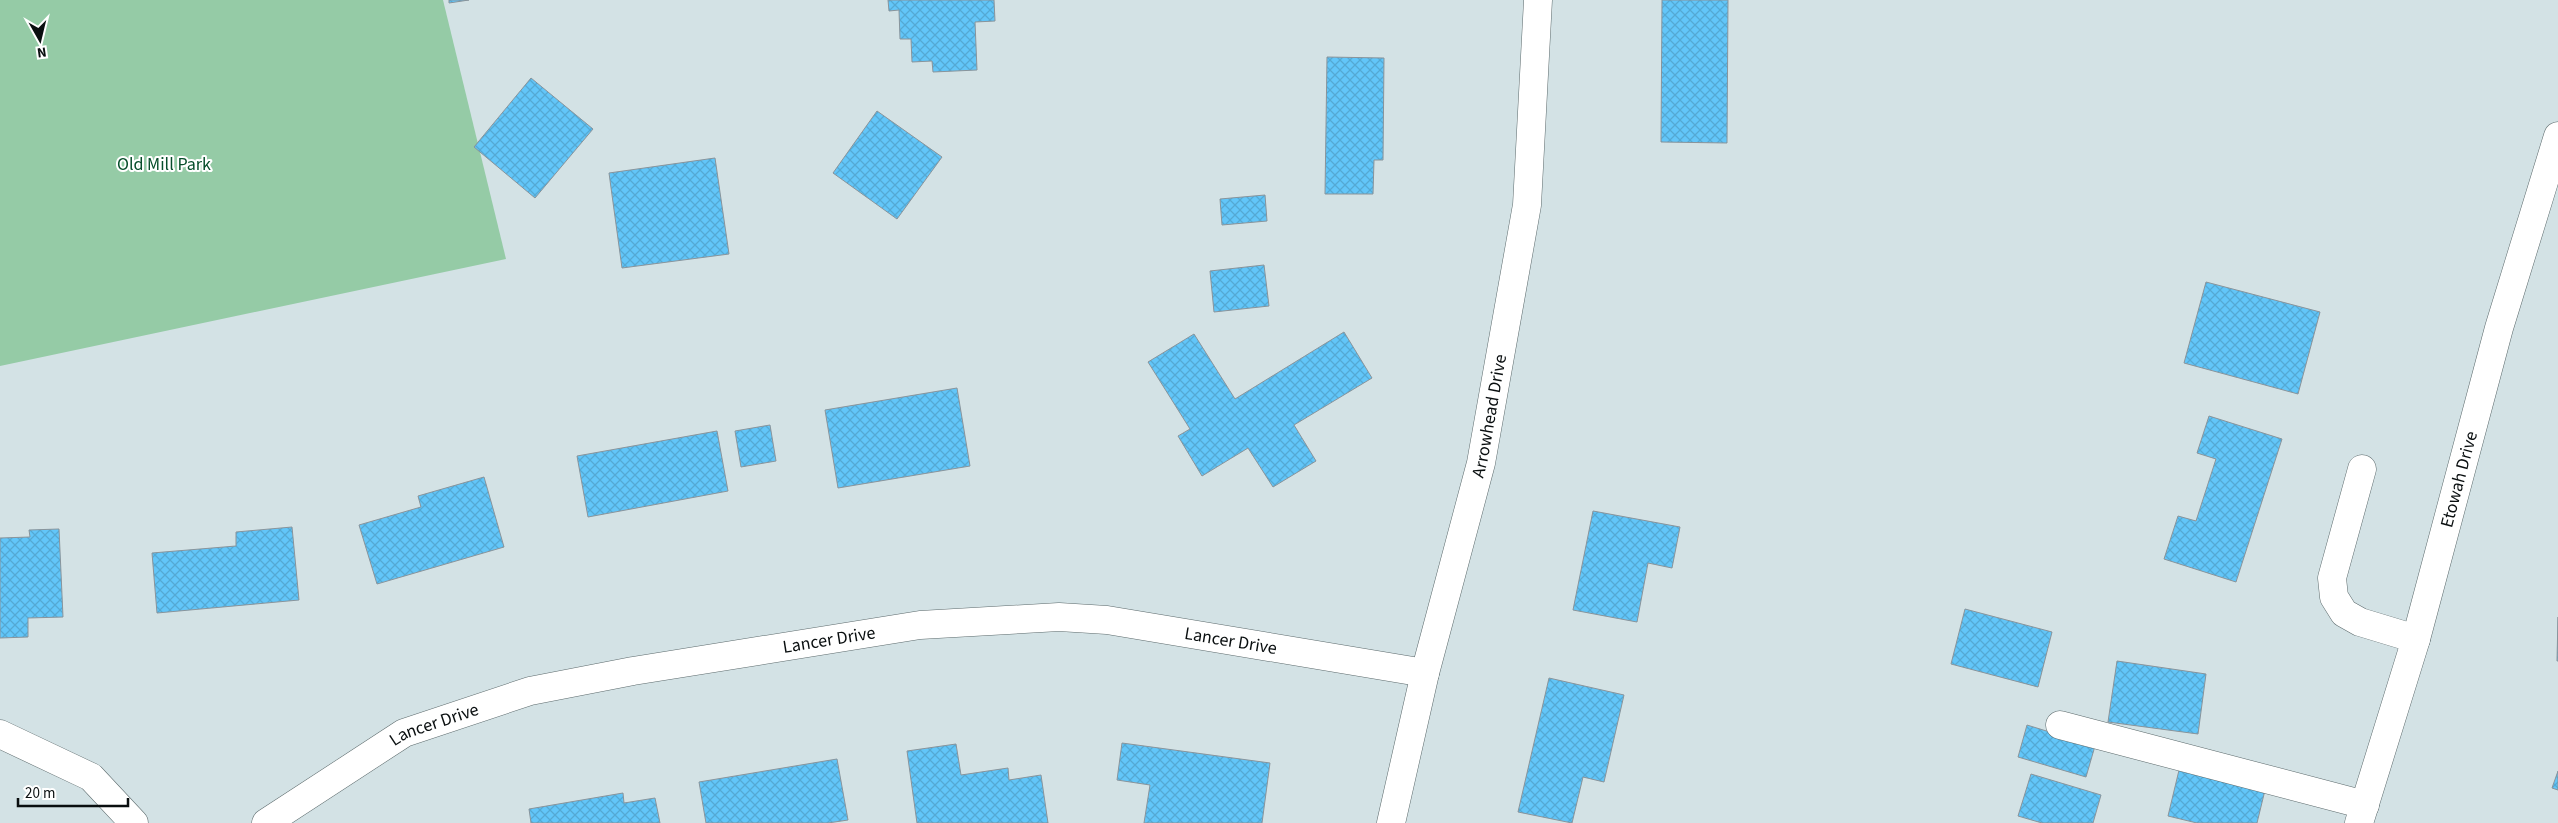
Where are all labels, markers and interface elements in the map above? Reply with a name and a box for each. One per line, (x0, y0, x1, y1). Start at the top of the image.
north arrow (15, 15, 65, 65)
text: N (36, 41, 48, 62)
park label: Old Mill Park (117, 152, 211, 177)
street label: Arrowhead Drive (1466, 352, 1513, 480)
street label: Etowah Drive (2434, 428, 2484, 530)
street label: Lancer Drive (781, 620, 877, 660)
street label: Lancer Drive (1183, 621, 1279, 661)
street label: Lancer Drive (385, 697, 482, 752)
scale bar (18, 776, 128, 808)
text: 20 m (25, 783, 55, 804)

